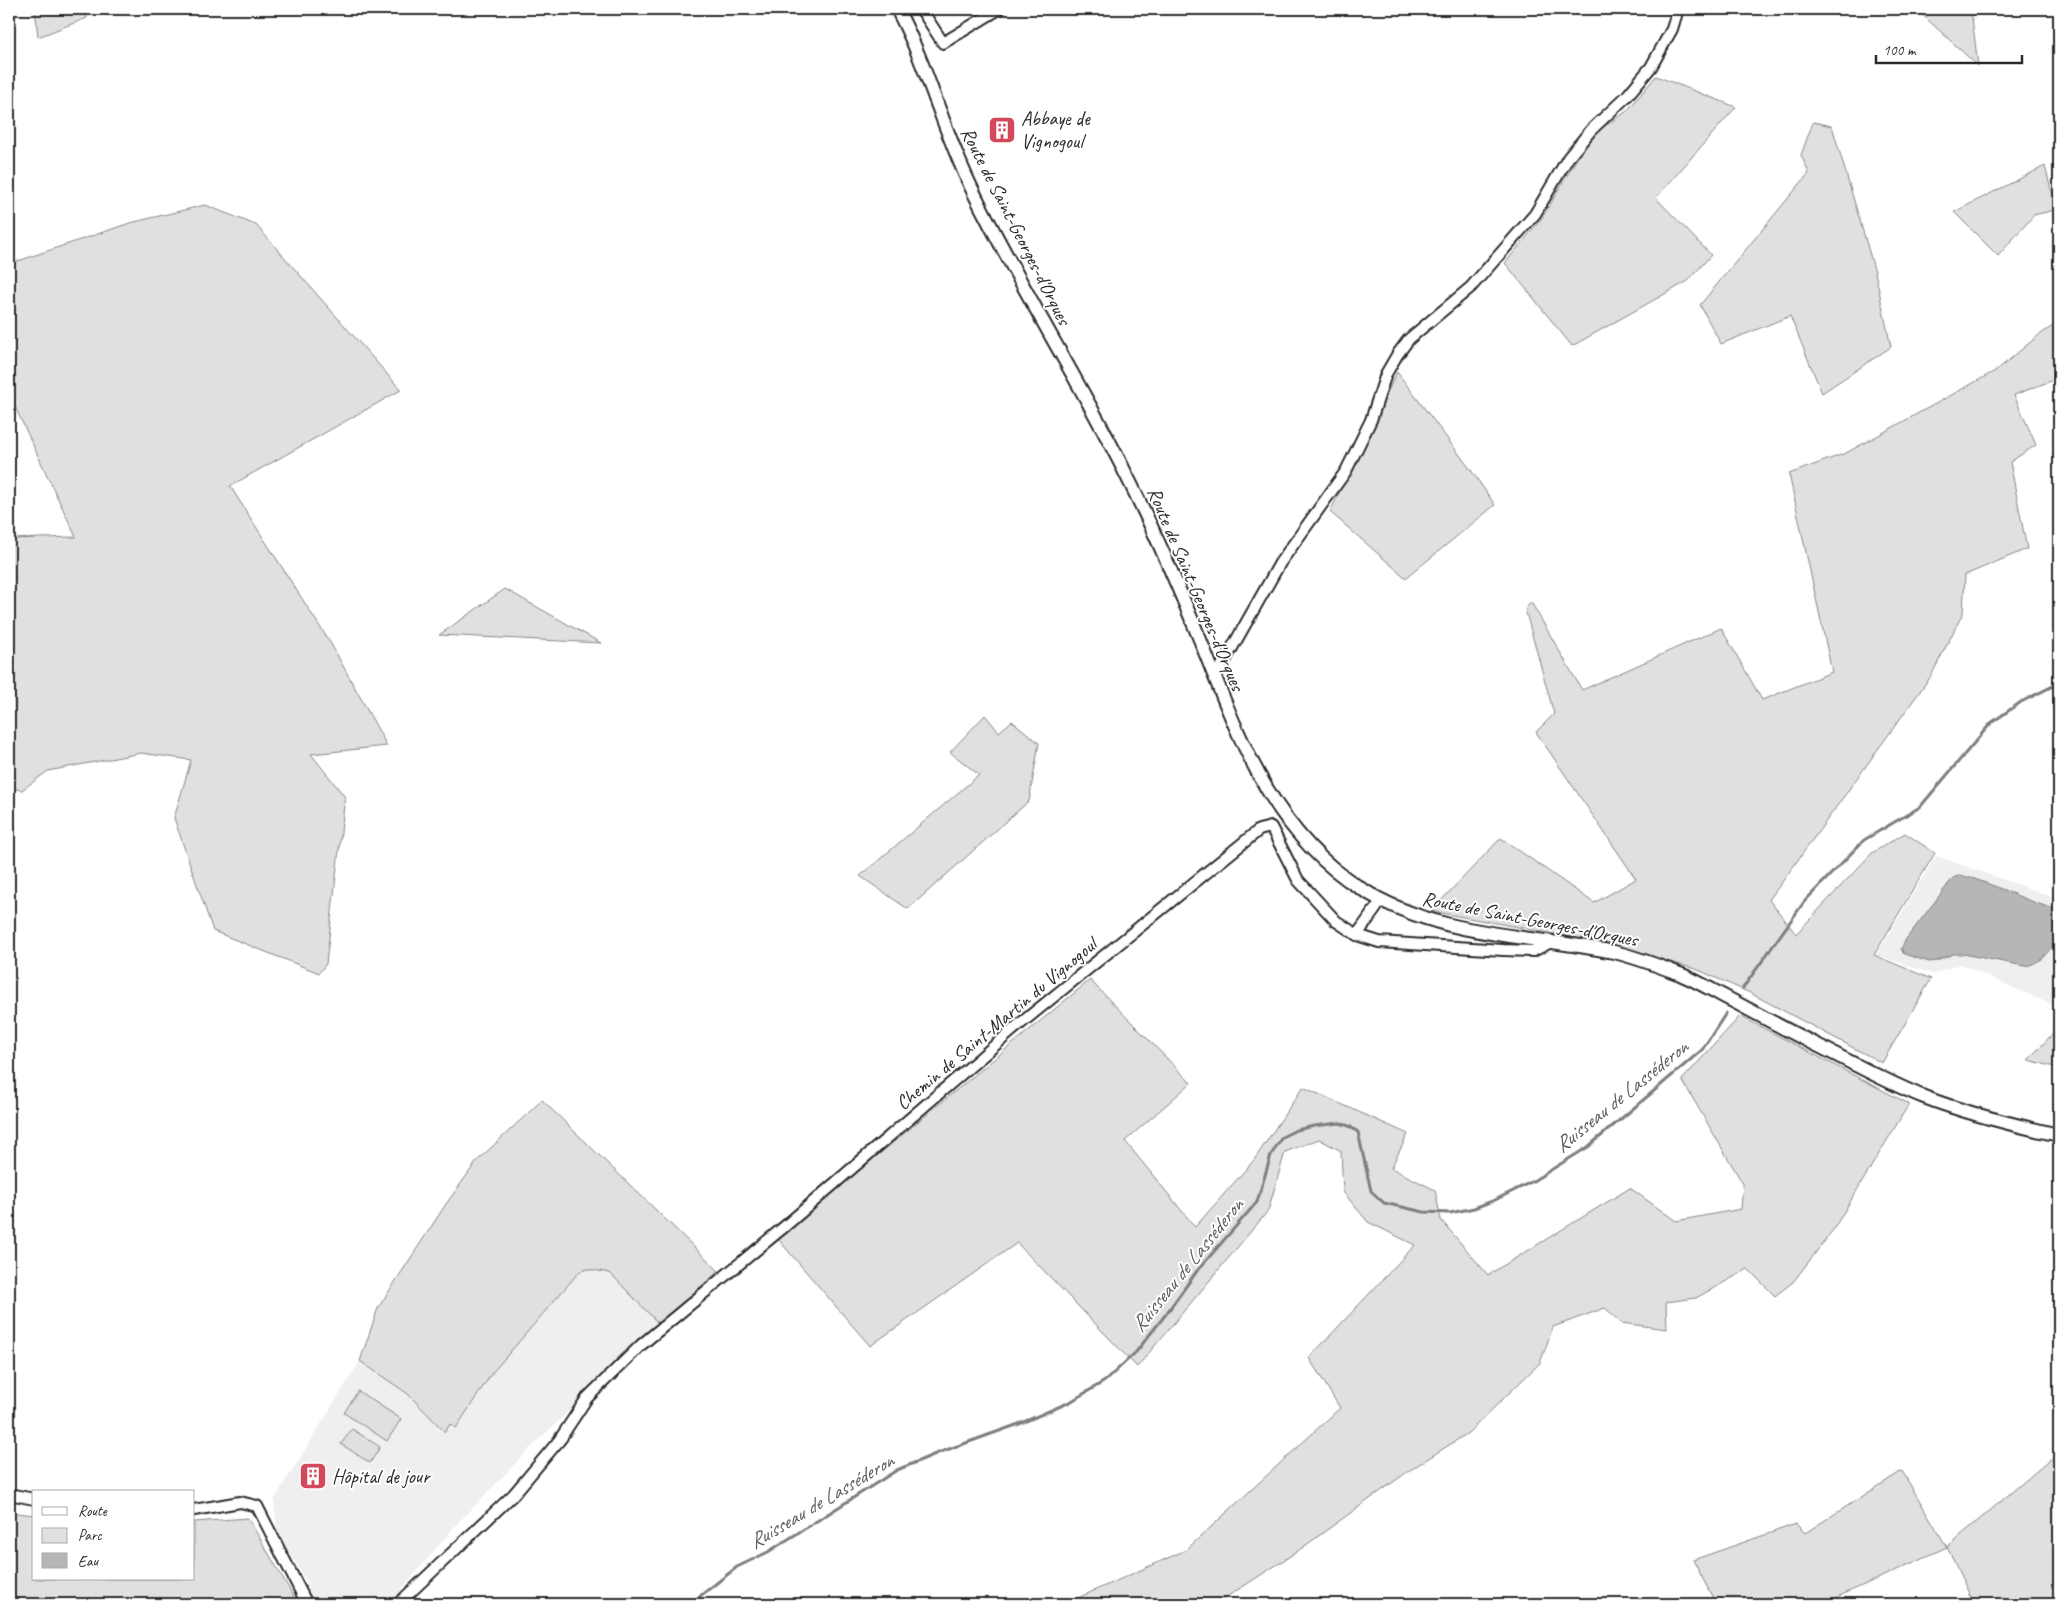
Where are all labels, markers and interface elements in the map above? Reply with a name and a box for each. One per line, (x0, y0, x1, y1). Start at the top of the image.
scale bar (1876, 32, 2022, 64)
text: 100 m (1883, 41, 1917, 60)
place label: Abbaye de Vignogoul (1021, 106, 1091, 154)
building icon: Abbaye de Vignogoul (987, 115, 1017, 145)
street label: Route de Saint-Georges-d'Orques (955, 123, 1078, 331)
street label: Route de Saint-Georges-d'Orques (1142, 483, 1251, 697)
street label: Route de Saint-Georges-d'Orques (1420, 886, 1642, 953)
street label: Chemin de Saint-Martin du Vignogoul (890, 930, 1104, 1115)
water label: Ruisseau de Lasséderon (1549, 1033, 1695, 1158)
water label: Ruisseau de Lasséderon (1125, 1191, 1250, 1337)
water label: Ruisseau de Lasséderon (744, 1446, 900, 1554)
building icon: Hôpital de jour (298, 1461, 328, 1491)
place label: Hôpital de jour (332, 1464, 431, 1489)
legend (32, 1490, 195, 1580)
text: Route (78, 1502, 108, 1521)
text: Parc (78, 1526, 102, 1545)
text: Eau (78, 1552, 99, 1571)

